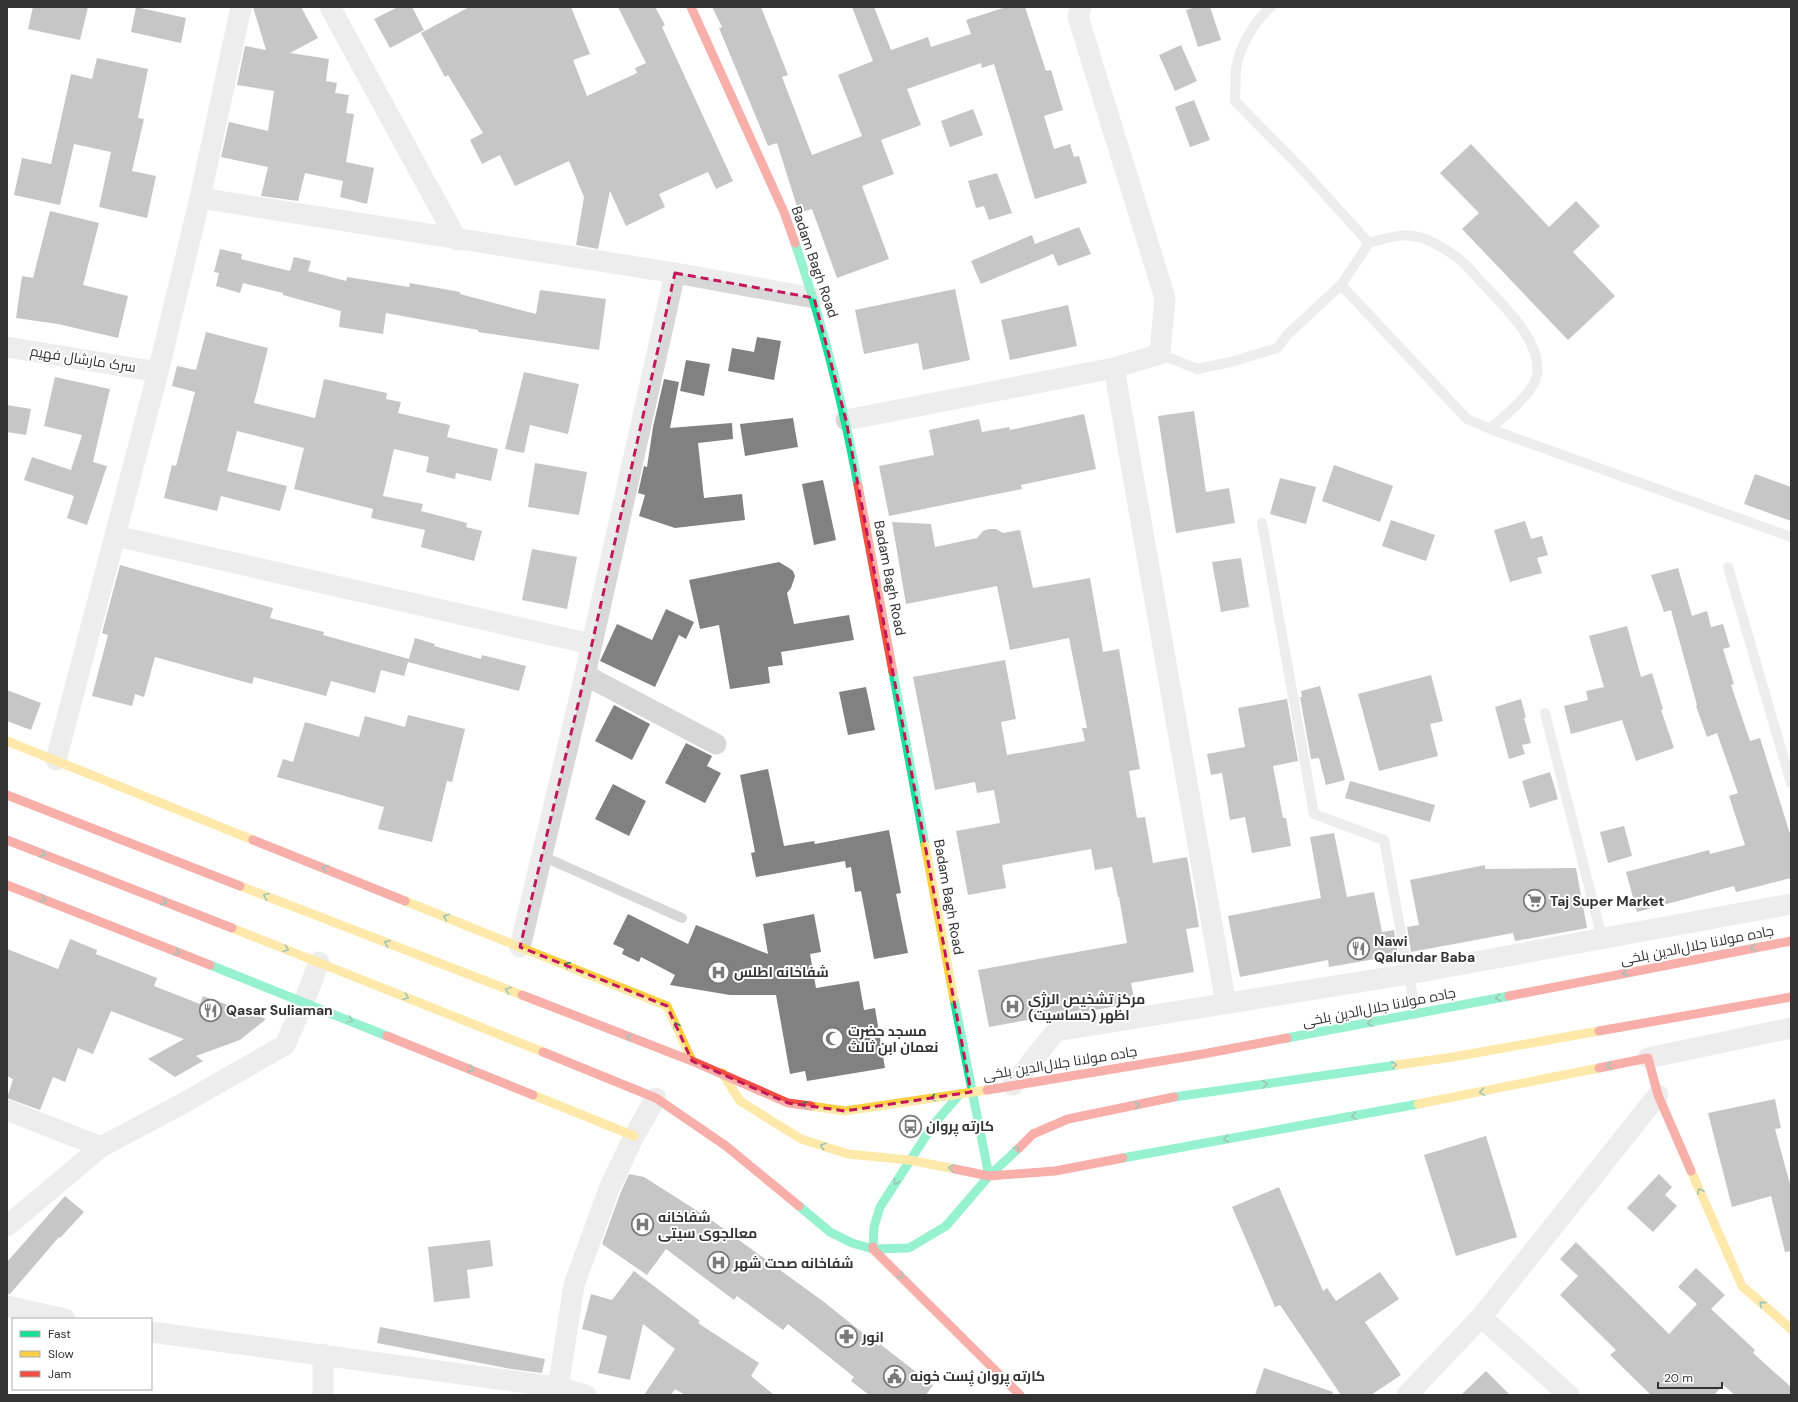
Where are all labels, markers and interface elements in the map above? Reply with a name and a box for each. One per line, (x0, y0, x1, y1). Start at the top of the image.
street label: Badam Bagh Road (787, 204, 843, 320)
street label: سرک مارشال فهیم (29, 342, 137, 377)
street label: Badam Bagh Road (870, 519, 910, 637)
street label: Badam Bagh Road (930, 838, 968, 956)
one-way arrow (40, 850, 47, 858)
one-way arrow (322, 865, 329, 873)
supermarket icon: Taj Super Market (1522, 888, 1548, 914)
one-way arrow (262, 892, 269, 900)
place label: Taj Super Market (1550, 892, 1664, 910)
one-way arrow (40, 895, 47, 903)
one-way arrow (161, 897, 168, 905)
one-way arrow (442, 913, 449, 921)
street label: جاده مولانا جلال‌الدین بلخی (1619, 921, 1775, 969)
place label: Nawi Qalundar Baba (1374, 932, 1475, 966)
restaurant icon: Nawi Qalundar Baba (1346, 936, 1372, 962)
one-way arrow (384, 939, 391, 947)
one-way arrow (1750, 943, 1756, 952)
one-way arrow (282, 944, 289, 952)
one-way arrow (174, 947, 181, 955)
hospital icon: شفاخانه اطلس (705, 959, 731, 985)
one-way arrow (563, 962, 570, 970)
place label: شفاخانه اطلس (734, 963, 829, 981)
one-way arrow (1622, 969, 1628, 977)
street label: جاده مولانا جلال‌الدین بلخی (1301, 983, 1457, 1031)
one-way arrow (505, 986, 512, 994)
place label: مرکز تشخیص الرژی (حساسیت) اظهر (1028, 990, 1145, 1024)
one-way arrow (402, 992, 410, 1000)
hospital icon: مرکز تشخیص الرژی (حساسیت) اظهر (999, 994, 1025, 1020)
one-way arrow (1494, 994, 1501, 1002)
restaurant icon: Qasar Suliaman (197, 997, 223, 1023)
place label: Qasar Suliaman (226, 1001, 333, 1019)
one-way arrow (347, 1016, 354, 1024)
one-way arrow (1367, 1018, 1373, 1026)
one-way arrow (673, 1022, 681, 1030)
place label: مسجد حضرت نعمان ابن ثالث (848, 1022, 938, 1056)
mosque icon: مسجد حضرت نعمان ابن ثالث (819, 1026, 845, 1052)
one-way arrow (626, 1033, 633, 1041)
street label: جاده مولانا جلال‌الدین بلخی (982, 1042, 1138, 1084)
one-way arrow (1391, 1061, 1397, 1070)
one-way arrow (1606, 1061, 1613, 1069)
one-way arrow (467, 1065, 474, 1073)
one-way arrow (1262, 1080, 1268, 1089)
one-way arrow (1479, 1087, 1485, 1096)
one-way arrow (929, 1094, 936, 1102)
one-way arrow (801, 1101, 807, 1110)
one-way arrow (1134, 1101, 1140, 1110)
one-way arrow (1351, 1111, 1357, 1119)
bus stop icon: کارته پروان (898, 1113, 924, 1139)
place label: کارته پروان (926, 1117, 994, 1137)
one-way arrow (1223, 1134, 1230, 1143)
one-way arrow (820, 1142, 827, 1151)
one-way arrow (1012, 1146, 1020, 1154)
one-way arrow (948, 1165, 954, 1173)
one-way arrow (893, 1178, 900, 1185)
one-way arrow (1697, 1188, 1705, 1195)
place label: شفاخانه معالجوی سیتی (658, 1208, 757, 1242)
hospital icon: شفاخانه معالجوی سیتی (630, 1212, 656, 1238)
hospital icon: شفاخانه صحت شهر (706, 1250, 732, 1276)
place label: شفاخانه صحت شهر (733, 1254, 854, 1272)
one-way arrow (896, 1271, 904, 1279)
one-way arrow (1759, 1301, 1767, 1308)
legend (12, 1318, 152, 1390)
pharmacy icon: انور (834, 1324, 860, 1350)
text: Fast (48, 1326, 71, 1342)
place label: انور (861, 1328, 884, 1346)
text: Slow (48, 1346, 74, 1362)
public building icon: کارته پروان پُست خونه (881, 1363, 907, 1389)
scale bar (1658, 1364, 1722, 1390)
text: Jam (48, 1366, 71, 1382)
place label: کارته پروان پُست خونه (910, 1367, 1045, 1387)
text: 20 m (1664, 1370, 1693, 1386)

